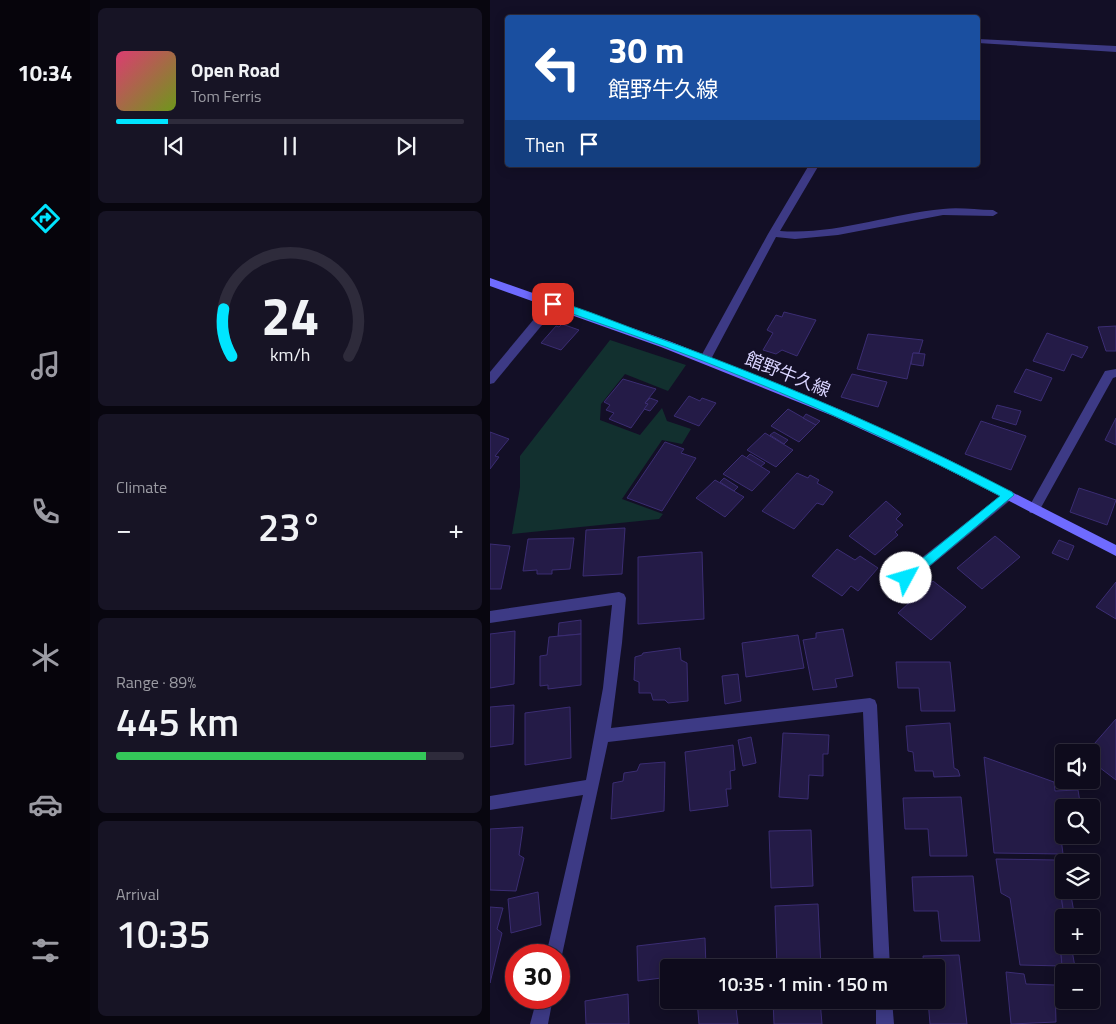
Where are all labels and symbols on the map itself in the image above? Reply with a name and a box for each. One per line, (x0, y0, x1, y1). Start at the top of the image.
pin (532, 283, 574, 325)
street label: 館野牛久線 (741, 345, 835, 403)
position arrow (879, 551, 931, 603)
speed limit sign: 30 (505, 944, 570, 1009)

